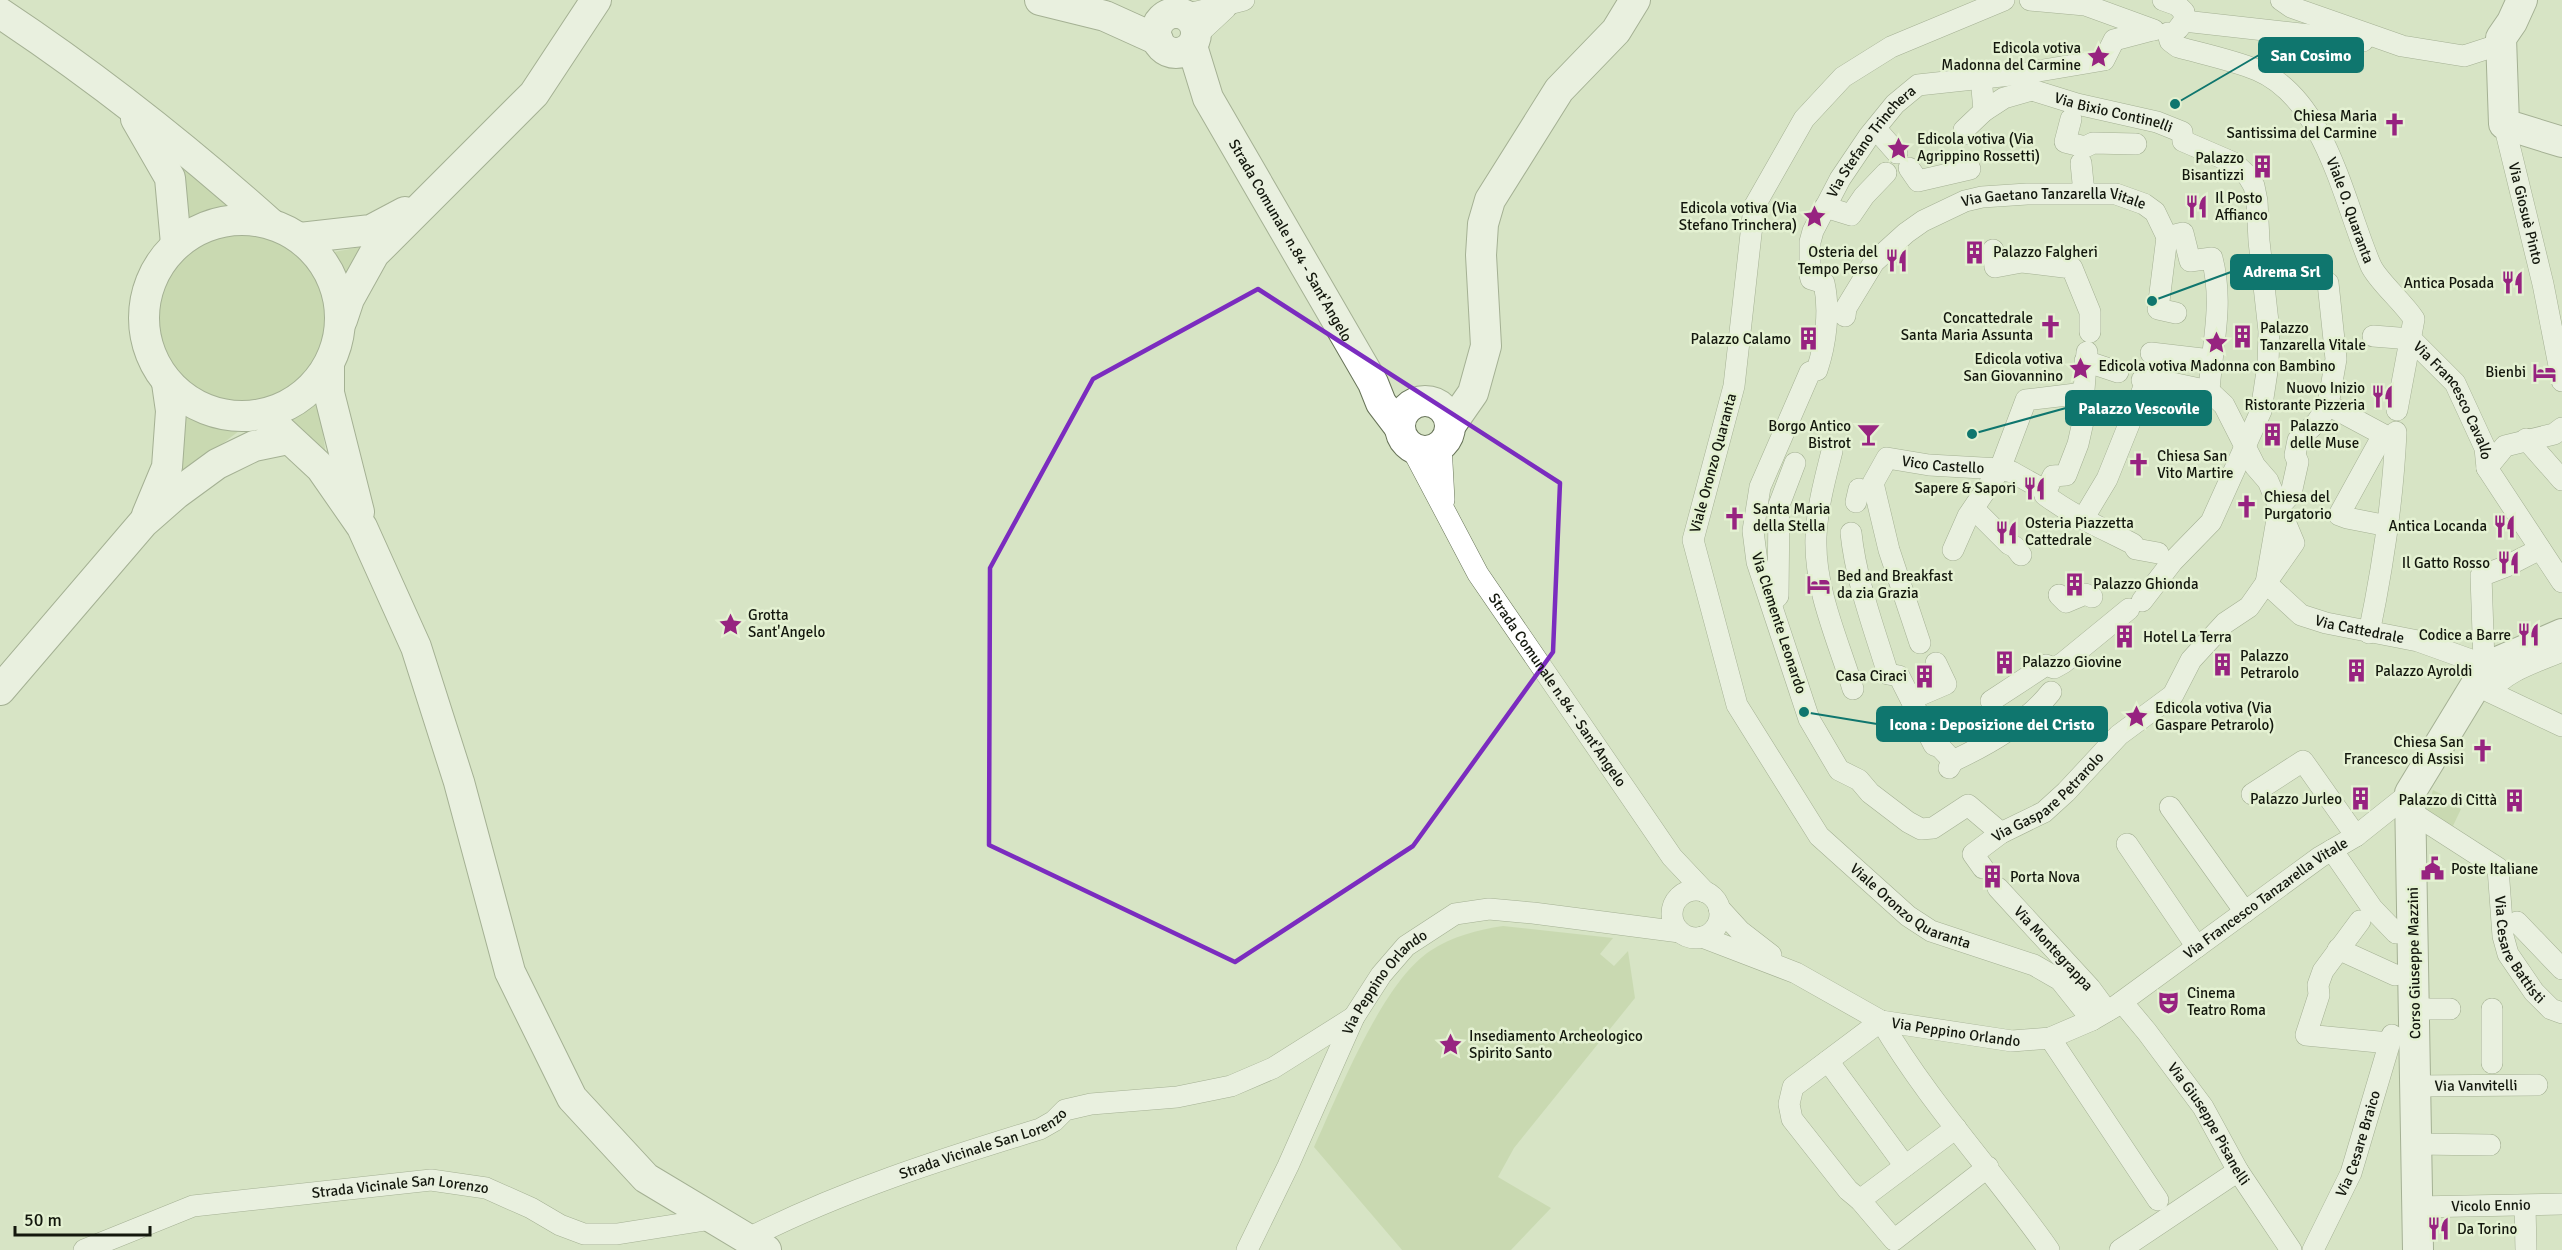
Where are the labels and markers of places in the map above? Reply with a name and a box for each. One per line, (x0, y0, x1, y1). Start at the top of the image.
callout: San Cosimo (2259, 38, 2363, 72)
place label: Edicola votiva Madonna del Carmine (1941, 39, 2081, 74)
place icon: Edicola votiva Madonna del Carmine (2086, 44, 2112, 70)
place label: Chiesa Maria Santissima del Carmine (2226, 107, 2377, 142)
church icon: Chiesa Maria Santissima del Carmine (2382, 112, 2408, 138)
place label: Edicola votiva (Via Agrippino Rossetti) (1917, 130, 2040, 165)
place icon: Edicola votiva (Via Agrippino Rossetti) (1886, 135, 1912, 161)
place label: Palazzo Bisantizzi (2182, 149, 2244, 184)
building icon: Palazzo Bisantizzi (2249, 154, 2275, 180)
place label: Il Posto Affianco (2215, 189, 2268, 224)
restaurant icon: Il Posto Affianco (2184, 194, 2210, 220)
place label: Edicola votiva (Via Stefano Trinchera) (1679, 199, 1797, 234)
place icon: Edicola votiva (Via Stefano Trinchera) (1802, 204, 1828, 230)
building icon: Palazzo Falgheri (1962, 239, 1988, 265)
place label: Osteria del Tempo Perso (1798, 243, 1878, 278)
place label: Palazzo Falgheri (1993, 243, 2098, 261)
restaurant icon: Osteria del Tempo Perso (1883, 248, 1909, 274)
callout: Adrema Srl (2231, 255, 2332, 289)
restaurant icon: Antica Posada (2499, 270, 2525, 296)
place label: Antica Posada (2404, 274, 2494, 292)
place label: Concattedrale Santa Maria Assunta (1901, 309, 2033, 344)
church icon: Concattedrale Santa Maria Assunta (2038, 314, 2064, 340)
place label: Palazzo Tanzarella Vitale (2260, 319, 2366, 354)
building icon: Palazzo Tanzarella Vitale (2229, 324, 2255, 350)
building icon: Palazzo Calamo (1796, 326, 1822, 352)
place icon: Edicola votiva Madonna con Bambino (2204, 329, 2230, 355)
place label: Palazzo Calamo (1691, 330, 1791, 348)
place label: Edicola votiva San Giovannino (1963, 350, 2063, 385)
place icon: Edicola votiva San Giovannino (2068, 355, 2094, 381)
place label: Edicola votiva Madonna con Bambino (2098, 357, 2336, 375)
hotel icon: Bienbi (2531, 359, 2557, 385)
place label: Bienbi (2485, 363, 2526, 381)
place label: Nuovo Inizio Ristorante Pizzeria (2245, 379, 2365, 414)
restaurant icon: Nuovo Inizio Ristorante Pizzeria (2370, 384, 2396, 410)
callout: Palazzo Vescovile (2066, 391, 2211, 425)
place label: Borgo Antico Bistrot (1768, 417, 1851, 452)
place label: Palazzo delle Muse (2290, 417, 2359, 452)
bar icon: Borgo Antico Bistrot (1856, 422, 1882, 448)
building icon: Palazzo delle Muse (2259, 422, 2285, 448)
place label: Chiesa San Vito Martire (2157, 447, 2234, 482)
church icon: Chiesa San Vito Martire (2126, 452, 2152, 478)
restaurant icon: Sapere & Sapori (2021, 475, 2047, 501)
place label: Sapere & Sapori (1914, 479, 2016, 497)
place label: Chiesa del Purgatorio (2264, 488, 2332, 523)
church icon: Chiesa del Purgatorio (2233, 493, 2259, 519)
place label: Santa Maria della Stella (1753, 500, 1830, 535)
church icon: Santa Maria della Stella (1722, 505, 1748, 531)
restaurant icon: Antica Locanda (2492, 513, 2518, 539)
place label: Osteria Piazzetta Cattedrale (2025, 514, 2134, 549)
place label: Antica Locanda (2389, 517, 2487, 535)
restaurant icon: Osteria Piazzetta Cattedrale (1994, 519, 2020, 545)
restaurant icon: Il Gatto Rosso (2495, 550, 2521, 576)
place label: Il Gatto Rosso (2402, 554, 2490, 572)
place label: Bed and Breakfast da zia Grazia (1837, 567, 1953, 602)
building icon: Palazzo Ghionda (2062, 571, 2088, 597)
hotel icon: Bed and Breakfast da zia Grazia (1806, 572, 1832, 598)
place label: Palazzo Ghionda (2093, 575, 2199, 593)
place label: Grotta Sant'Angelo (748, 606, 825, 641)
place icon: Grotta Sant'Angelo (717, 611, 743, 637)
restaurant icon: Codice a Barre (2516, 622, 2542, 648)
building icon: Hotel La Terra (2112, 624, 2138, 650)
place label: Codice a Barre (2419, 626, 2511, 644)
place label: Hotel La Terra (2143, 628, 2232, 646)
place label: Palazzo Petrarolo (2240, 647, 2299, 682)
building icon: Palazzo Giovine (1991, 649, 2017, 675)
building icon: Palazzo Petrarolo (2209, 652, 2235, 678)
place label: Palazzo Giovine (2022, 653, 2122, 671)
building icon: Palazzo Ayroldi (2344, 658, 2370, 684)
place label: Palazzo Ayroldi (2375, 662, 2472, 680)
building icon: Casa Ciraci (1912, 663, 1938, 689)
place label: Casa Ciraci (1836, 667, 1907, 685)
place label: Edicola votiva (Via Gaspare Petrarolo) (2155, 699, 2274, 734)
place icon: Edicola votiva (Via Gaspare Petrarolo) (2124, 704, 2150, 730)
callout: Icona : Deposizione del Cristo (1877, 707, 2107, 741)
place label: Chiesa San Francesco di Assisi (2344, 733, 2464, 768)
church icon: Chiesa San Francesco di Assisi (2469, 738, 2495, 764)
building icon: Palazzo Jurleo (2347, 786, 2373, 812)
building icon: Palazzo di Città (2502, 787, 2528, 813)
place label: Palazzo Jurleo (2250, 790, 2342, 808)
place label: Palazzo di Città (2398, 791, 2497, 809)
public building icon: Poste Italiane (2420, 856, 2446, 882)
place label: Poste Italiane (2451, 860, 2538, 878)
building icon: Porta Nova (1979, 864, 2005, 890)
place label: Porta Nova (2010, 868, 2080, 886)
place label: Cinema Teatro Roma (2187, 984, 2266, 1019)
theatre icon: Cinema Teatro Roma (2156, 989, 2182, 1015)
place label: Insediamento Archeologico Spirito Santo (1469, 1027, 1643, 1062)
place icon: Insediamento Archeologico Spirito Santo (1438, 1032, 1464, 1058)
restaurant icon: Da Torino (2426, 1216, 2452, 1242)
place label: Da Torino (2457, 1220, 2517, 1238)

